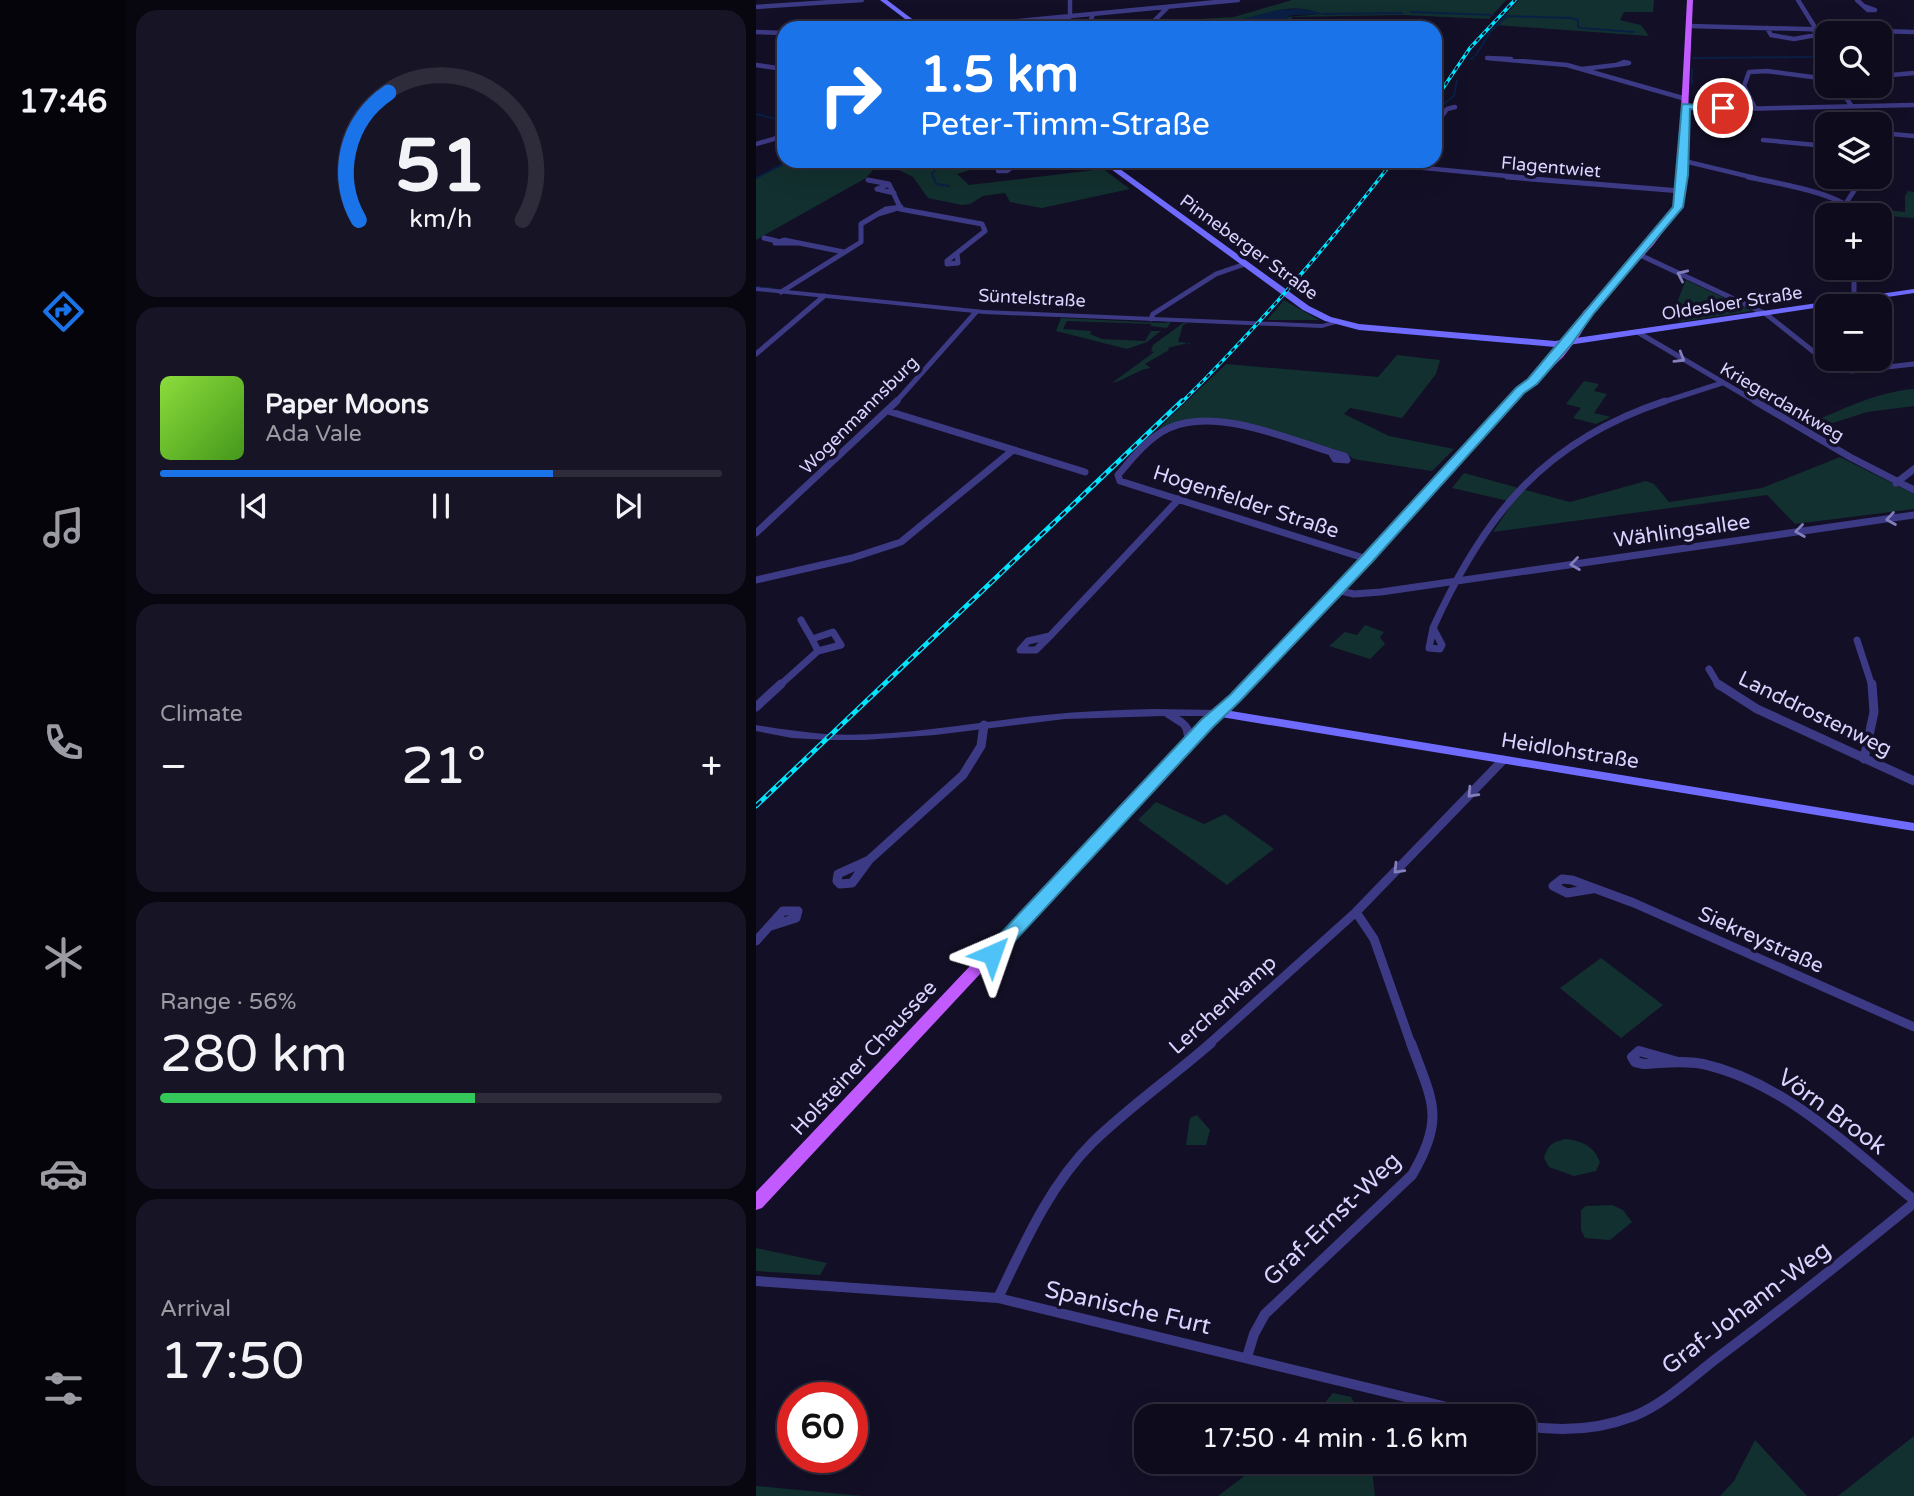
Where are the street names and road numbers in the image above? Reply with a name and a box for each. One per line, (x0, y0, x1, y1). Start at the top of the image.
street label: Flagentwiet (1500, 152, 1602, 182)
street label: Pinneberger Straße (1176, 189, 1322, 305)
street label: Oldesloer Straße (1660, 281, 1804, 325)
street label: Süntelstraße (978, 284, 1086, 312)
street label: Wogenmannsburg (795, 351, 923, 479)
street label: Kriegerdankweg (1716, 358, 1848, 446)
street label: Hogenfelder Straße (1150, 460, 1342, 544)
street label: Wählingsallee (1612, 509, 1752, 553)
street label: Landdrostenweg (1734, 666, 1896, 762)
street label: Heidlohstraße (1499, 728, 1641, 774)
street label: Siekreystraße (1694, 901, 1828, 979)
street label: Lerchenkamp (1164, 950, 1282, 1060)
street label: Holsteiner Chaussee (786, 975, 942, 1141)
street label: Vörn Brook (1772, 1063, 1892, 1161)
street label: Graf-Ernst-Weg (1257, 1146, 1407, 1292)
street label: Graf-Johann-Weg (1656, 1235, 1836, 1381)
street label: Spanische Furt (1042, 1275, 1214, 1341)

